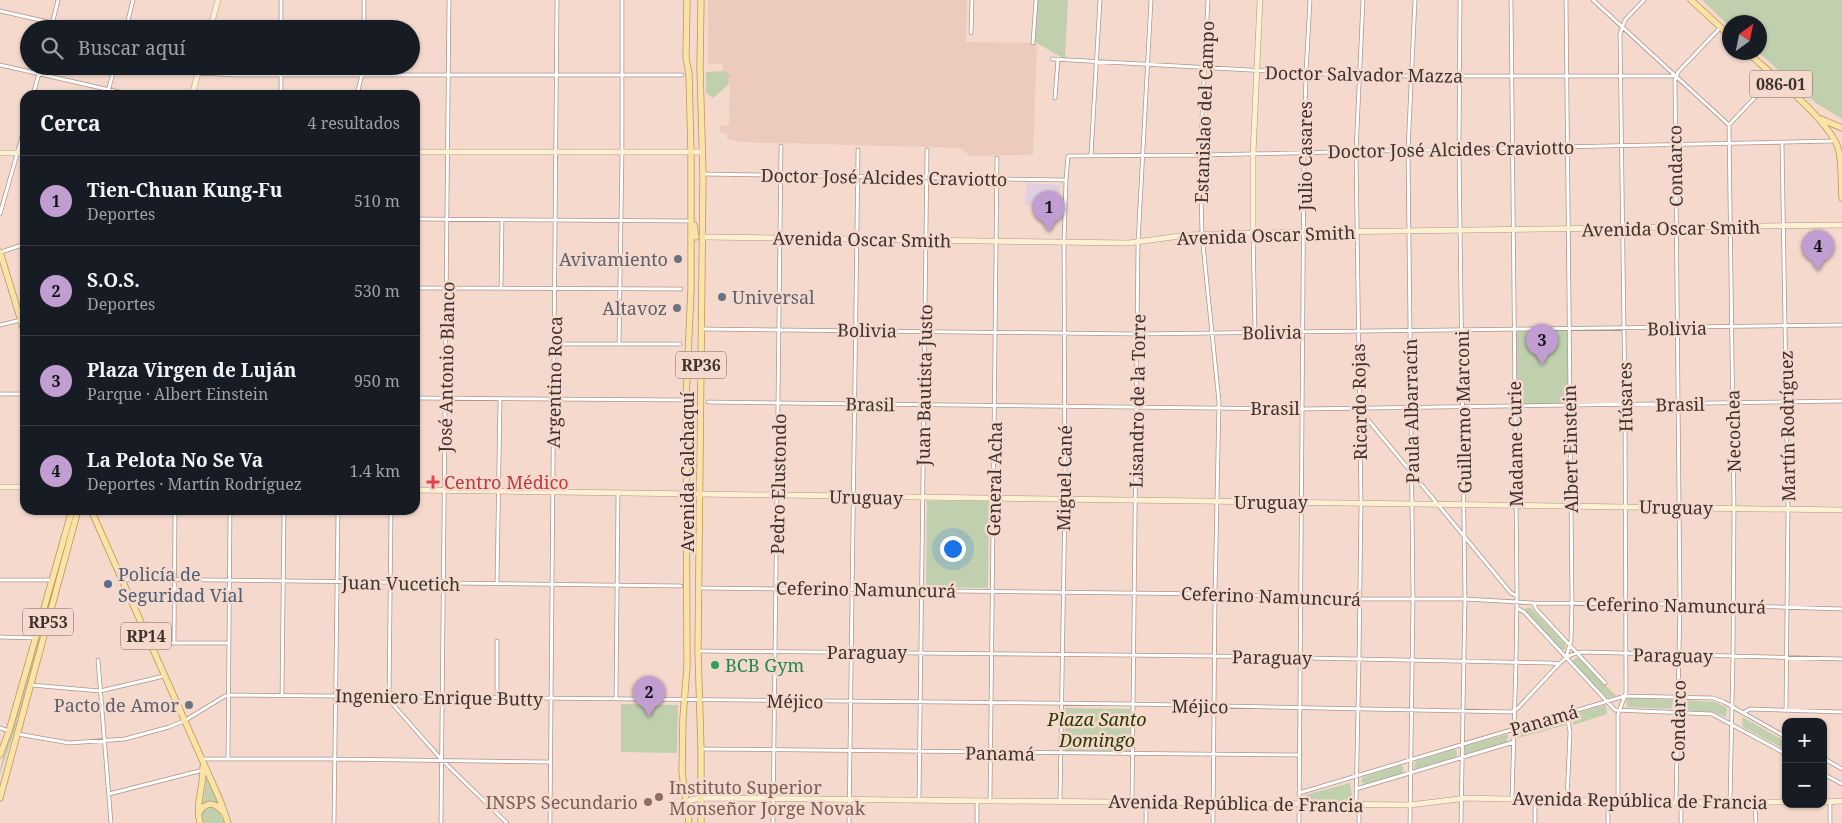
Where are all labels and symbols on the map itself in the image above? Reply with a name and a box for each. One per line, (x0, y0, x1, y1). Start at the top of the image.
north arrow (1722, 15, 1767, 60)
street label: Estanislao del Campo (1189, 20, 1219, 204)
street label: Doctor Salvador Mazza (1265, 60, 1463, 88)
road number: 086-01 (1750, 70, 1812, 98)
street label: Julio Casares (1293, 101, 1317, 212)
street label: Condarco (1662, 125, 1688, 207)
street label: Doctor José Alcides Craviotto (1327, 135, 1575, 163)
street label: Doctor José Alcides Craviotto (760, 163, 1008, 191)
pin: 1 (1033, 191, 1065, 232)
street label: Avenida Oscar Smith (1581, 214, 1761, 242)
street label: Avenida Oscar Smith (1176, 220, 1356, 250)
street label: Avenida Oscar Smith (772, 225, 952, 253)
pin: 4 (1802, 230, 1834, 271)
place label: Avivamiento (559, 247, 668, 271)
marker: Avivamiento (672, 253, 684, 265)
street label: José Antonio Blanco (432, 281, 459, 454)
place label: Universal (732, 285, 815, 309)
marker: Universal (716, 291, 728, 303)
place label: Altavoz (602, 296, 667, 320)
marker: Altavoz (671, 302, 683, 314)
street label: Juan Bautista Justo (911, 304, 937, 467)
street label: Lisandro de la Torre (1123, 314, 1151, 488)
street label: Bolivia (1647, 315, 1707, 341)
street label: Argentino Roca (541, 316, 567, 448)
street label: Bolivia (837, 317, 897, 343)
street label: Bolivia (1242, 319, 1302, 345)
pin: 3 (1526, 324, 1558, 365)
street label: Guillermo Marconi (1450, 330, 1476, 494)
street label: Paula Albarracín (1398, 338, 1424, 484)
street label: Ricardo Rojas (1346, 343, 1372, 461)
street label: Martín Rodríguez (1774, 350, 1800, 502)
road number: RP36 (676, 352, 726, 378)
street label: Húsares (1612, 362, 1638, 432)
street label: Madame Curie (1502, 381, 1528, 507)
street label: Albert Einstein (1557, 384, 1583, 513)
street label: Necochea (1720, 389, 1746, 473)
street label: Avenida Calchaquí (675, 392, 699, 552)
street label: Brasil (845, 392, 895, 416)
street label: Brasil (1655, 392, 1705, 416)
street label: Brasil (1250, 396, 1300, 420)
street label: Pedro Elustondo (765, 413, 791, 555)
street label: General Acha (981, 421, 1007, 537)
street label: Miguel Cané (1051, 425, 1077, 531)
place label: Centro Médico (444, 470, 569, 494)
marker: Centro Médico (426, 475, 440, 489)
street label: Uruguay (829, 484, 904, 510)
street label: Uruguay (1234, 490, 1309, 514)
street label: Uruguay (1639, 494, 1714, 520)
your location (940, 536, 966, 562)
place label: Policía de Seguridad Vial (118, 562, 244, 607)
street label: Juan Vucetich (340, 570, 461, 596)
street label: Ceferino Namuncurá (776, 575, 956, 603)
marker: Policía de Seguridad Vial (102, 578, 114, 590)
street label: Ceferino Namuncurá (1180, 581, 1362, 611)
street label: Ceferino Namuncurá (1586, 591, 1766, 619)
road number: RP53 (23, 608, 73, 636)
road number: RP14 (121, 622, 171, 650)
street label: Paraguay (827, 640, 908, 664)
street label: Paraguay (1633, 642, 1714, 668)
street label: Paraguay (1232, 644, 1313, 670)
place label: BCB Gym (725, 653, 804, 677)
marker: BCB Gym (709, 659, 721, 671)
pin: 2 (633, 676, 665, 717)
street label: Condarco (1665, 680, 1691, 762)
street label: Ingeniero Enrique Butty (335, 683, 544, 711)
street label: Méjico (766, 689, 824, 713)
place label: Pacto de Amor (54, 693, 180, 717)
street label: Méjico (1171, 694, 1229, 718)
marker: Pacto de Amor (183, 699, 195, 711)
street label: Panamá (1507, 699, 1581, 741)
park label: Plaza Santo Domingo (1046, 707, 1147, 752)
street label: Panamá (965, 740, 1035, 766)
place label: Instituto Superior Monseñor Jorge Novak (669, 775, 866, 820)
street label: Avenida República de Francia (1512, 786, 1768, 814)
street label: Avenida República de Francia (1108, 789, 1364, 817)
place label: INSPS Secundario (485, 790, 638, 814)
marker: Instituto Superior Monseñor Jorge Novak (653, 791, 665, 803)
marker: INSPS Secundario (642, 796, 654, 808)

